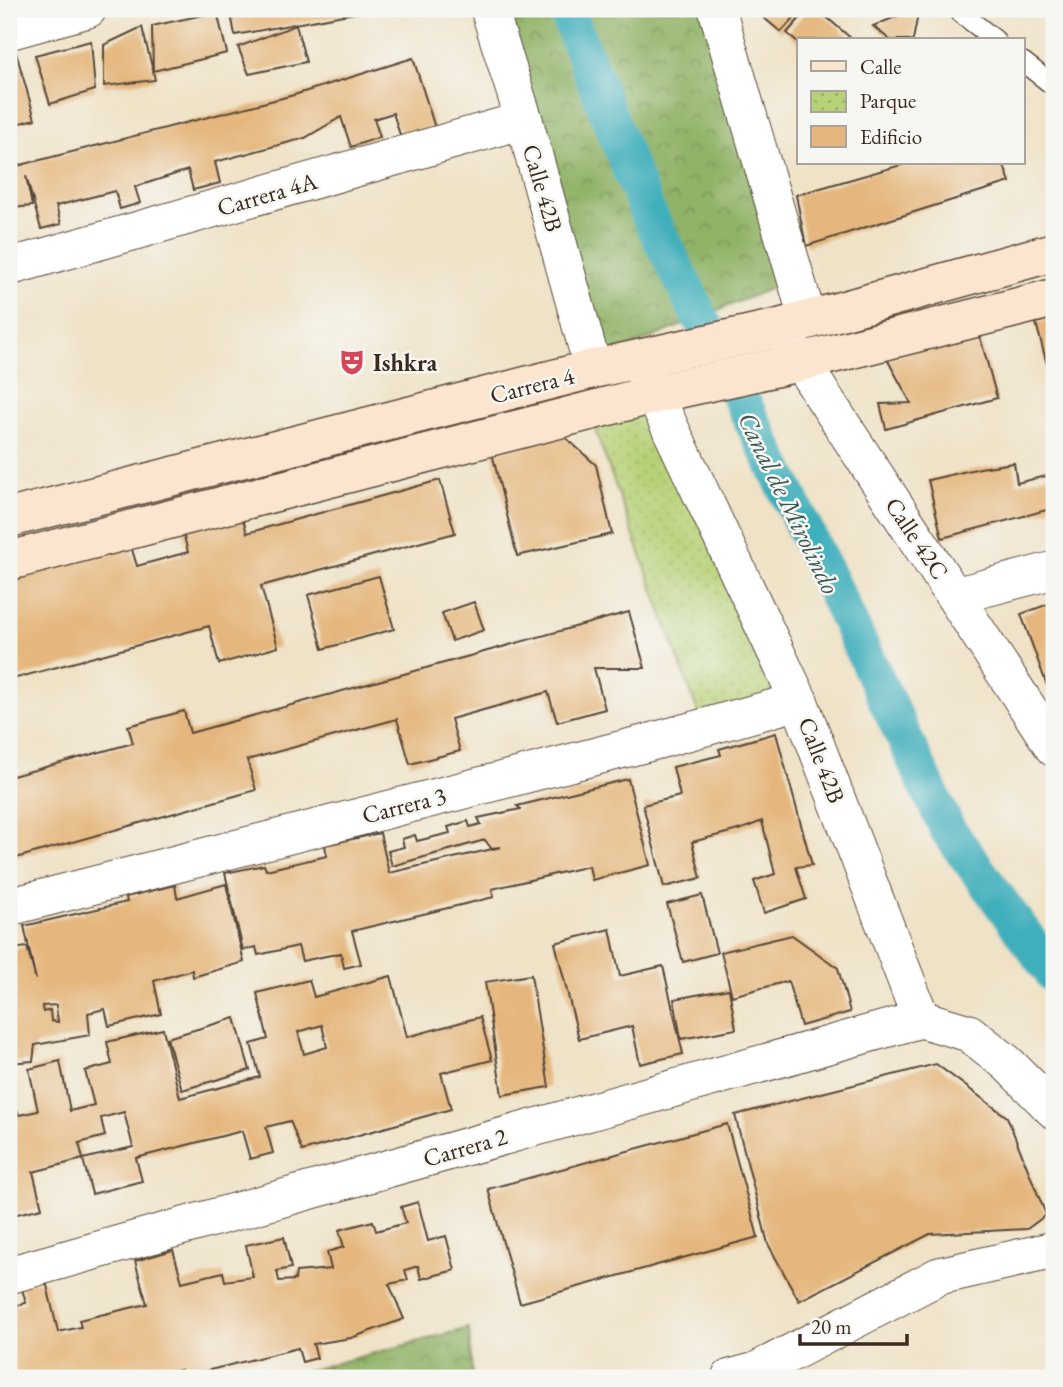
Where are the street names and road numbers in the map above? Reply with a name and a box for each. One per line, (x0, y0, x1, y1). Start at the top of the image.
street label: Calle 42B (516, 141, 570, 235)
street label: Carrera 4A (213, 165, 321, 223)
street label: Carrera 4 (487, 359, 578, 410)
street label: Calle 42C (878, 491, 956, 585)
street label: Calle 42B (792, 713, 852, 807)
street label: Carrera 3 (359, 780, 449, 830)
street label: Carrera 2 (419, 1120, 511, 1174)

